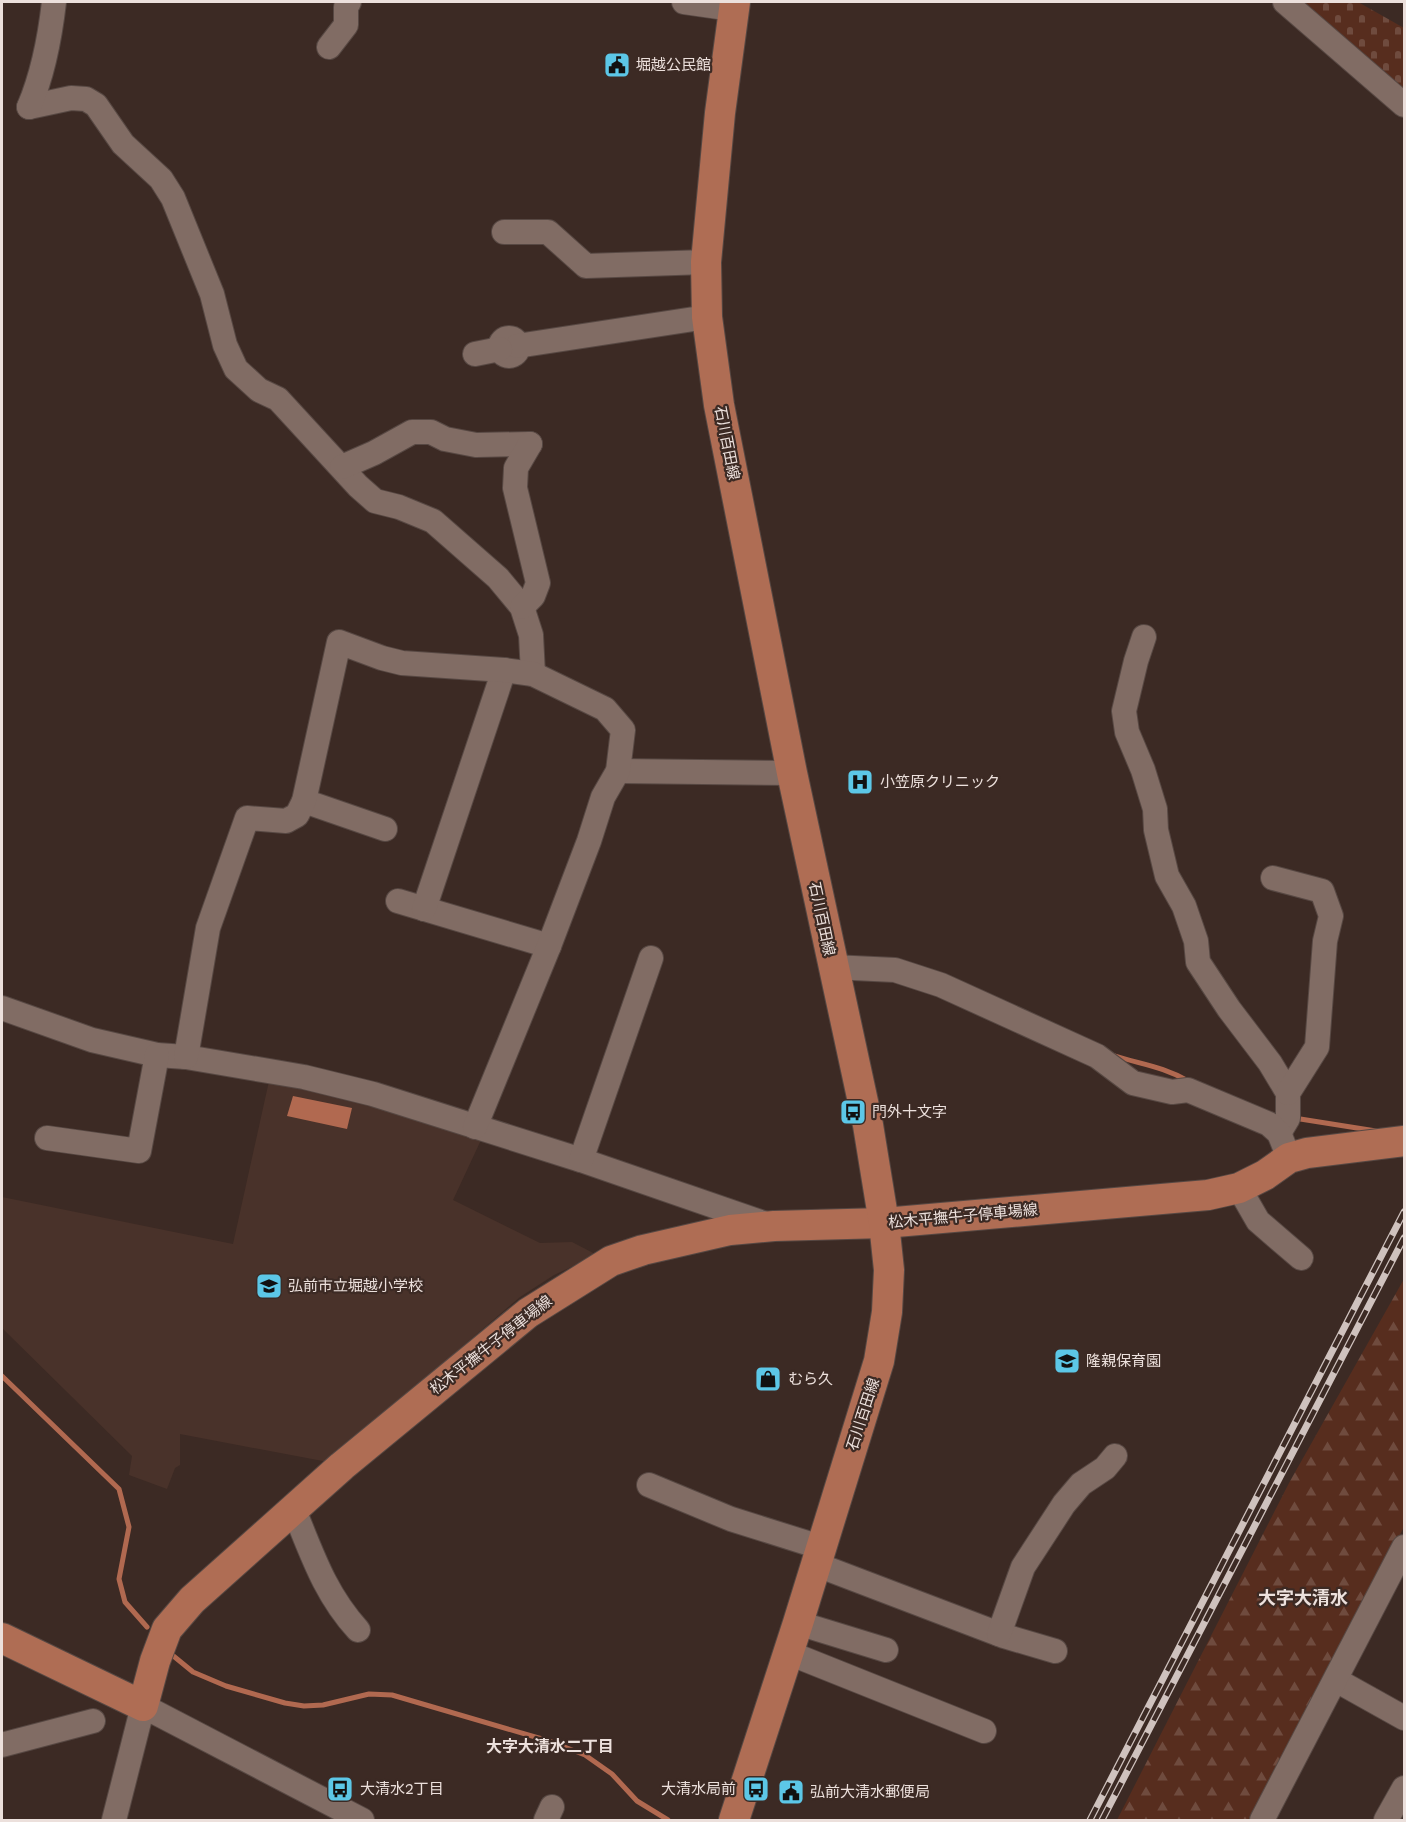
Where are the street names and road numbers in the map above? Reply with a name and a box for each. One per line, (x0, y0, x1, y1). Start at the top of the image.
street label: 石川百田線 (711, 404, 743, 482)
street label: 石川百田線 (805, 880, 839, 958)
street label: 松木平撫牛子停車場線 (887, 1200, 1039, 1232)
street label: 松木平撫牛子停車場線 (426, 1292, 556, 1398)
street label: 石川百田線 (843, 1376, 883, 1452)

